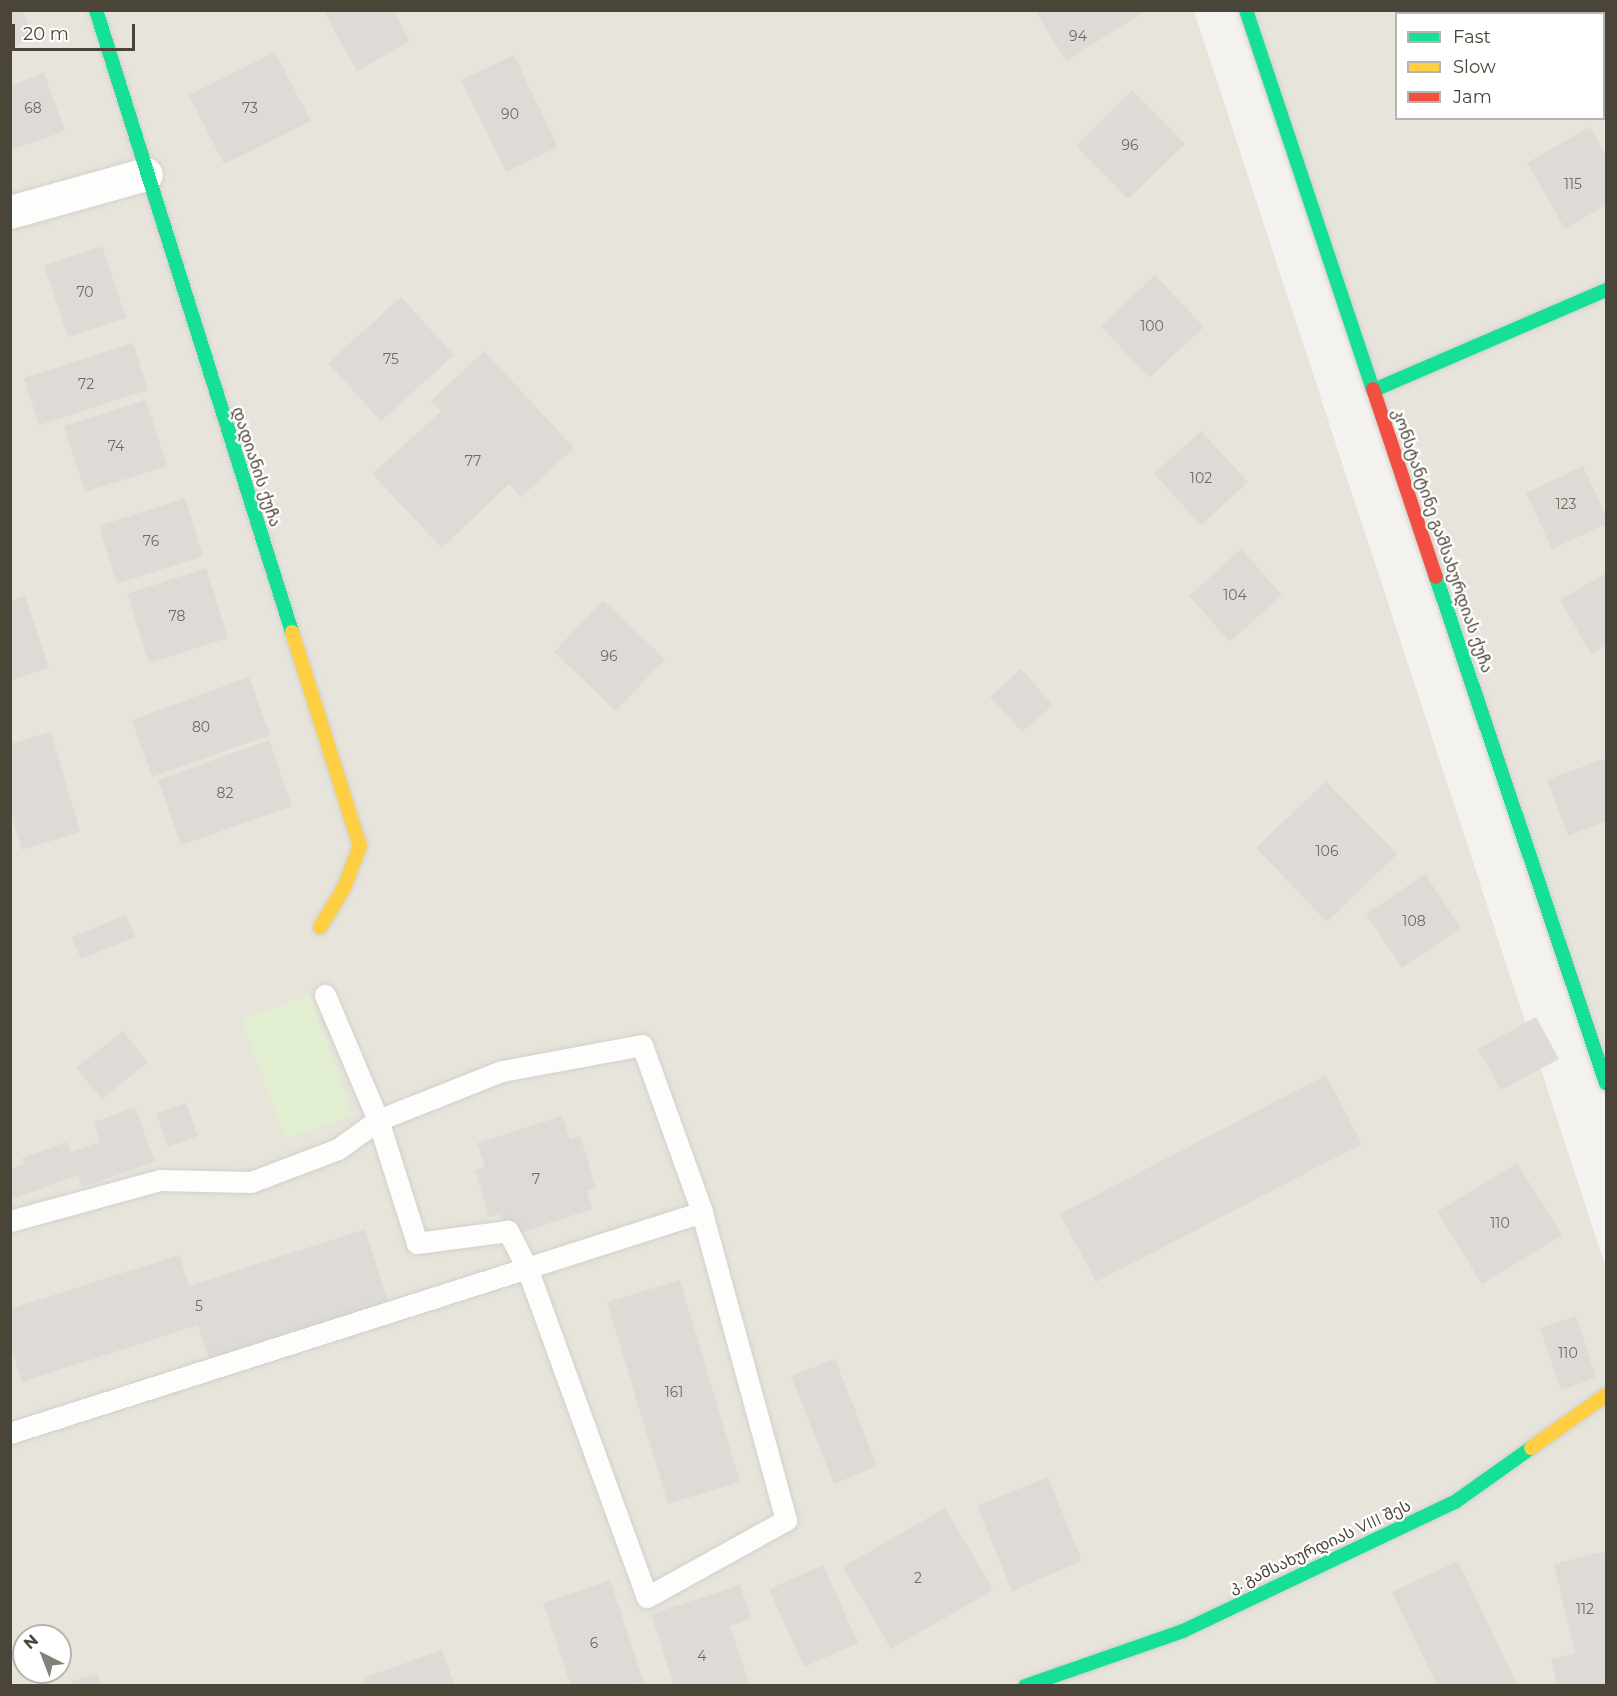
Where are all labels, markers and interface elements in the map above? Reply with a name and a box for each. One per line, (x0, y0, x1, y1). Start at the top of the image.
scale bar (15, 12, 138, 50)
legend (1395, 12, 1605, 120)
text: 20 m (23, 23, 69, 45)
text: Fast (1453, 26, 1491, 48)
house number: 94 (1069, 28, 1087, 44)
text: Slow (1453, 56, 1496, 78)
text: Jam (1453, 86, 1492, 108)
house number: 68 (24, 100, 42, 116)
house number: 73 (242, 100, 258, 116)
house number: 90 (501, 106, 519, 122)
house number: 96 (1121, 137, 1139, 153)
house number: 115 (1564, 176, 1582, 192)
house number: 70 (76, 284, 94, 300)
house number: 100 (1140, 318, 1164, 334)
house number: 75 (383, 351, 399, 367)
house number: 72 (78, 376, 94, 392)
street label: დადიანის ქუჩა (228, 405, 284, 529)
street label: კონსტანტინე გამსახურდიას ქუჩა (1388, 406, 1496, 676)
house number: 74 (108, 438, 124, 454)
house number: 77 (465, 453, 481, 469)
house number: 102 (1190, 470, 1212, 486)
house number: 123 (1556, 496, 1576, 512)
house number: 76 (143, 533, 159, 549)
house number: 104 (1223, 587, 1247, 603)
house number: 78 (169, 608, 185, 624)
house number: 96 (600, 648, 618, 664)
house number: 80 (192, 719, 210, 735)
house number: 82 (217, 785, 233, 801)
house number: 106 (1316, 843, 1338, 859)
house number: 108 (1402, 913, 1426, 929)
house number: 7 (532, 1171, 540, 1187)
house number: 110 (1490, 1215, 1510, 1231)
house number: 5 (195, 1298, 203, 1314)
house number: 110 (1558, 1345, 1578, 1361)
house number: 161 (665, 1384, 683, 1400)
street label: კ. გამსახურდიას VIII შეს (1226, 1496, 1414, 1598)
house number: 2 (914, 1570, 922, 1586)
house number: 112 (1576, 1601, 1594, 1617)
north arrow (12, 1624, 72, 1684)
text: N (20, 1630, 42, 1653)
house number: 6 (590, 1635, 598, 1651)
house number: 4 (697, 1648, 707, 1664)

